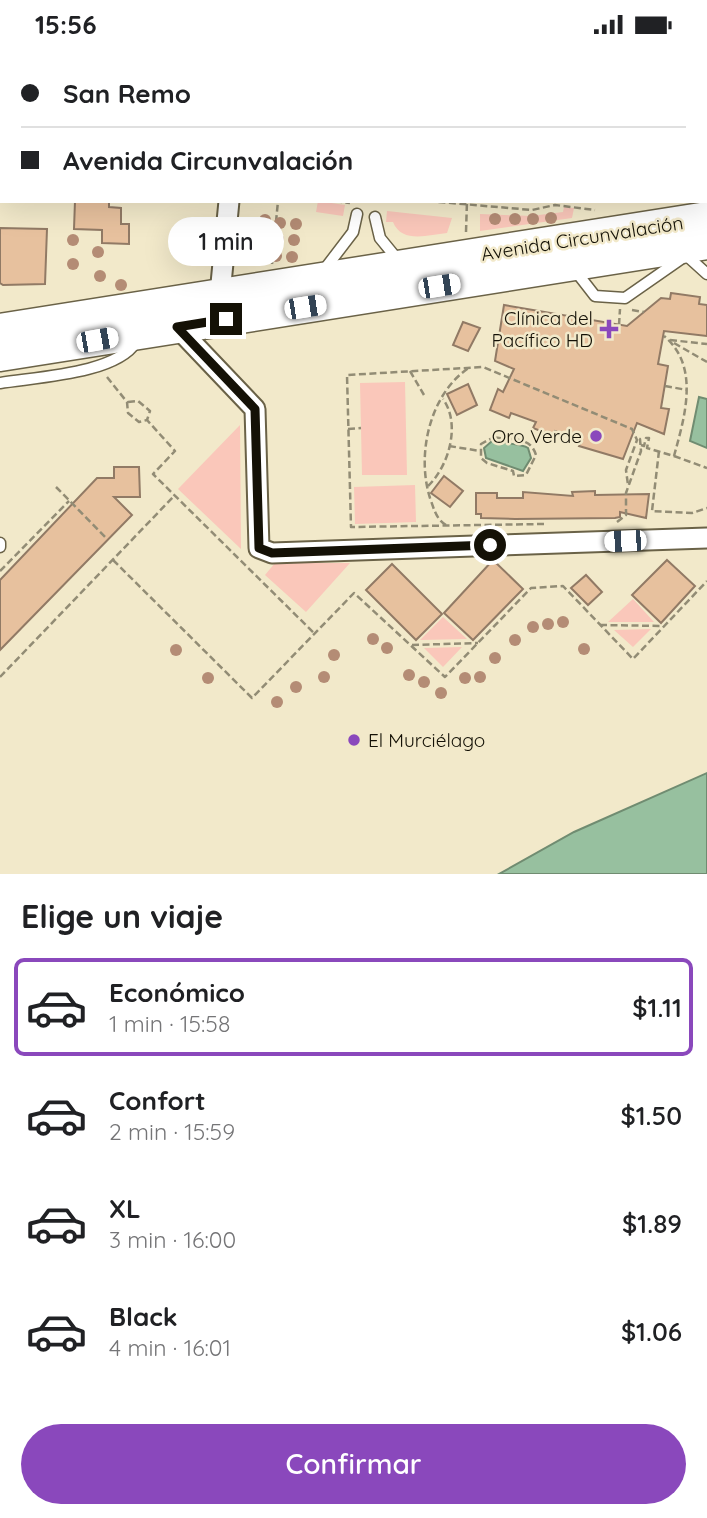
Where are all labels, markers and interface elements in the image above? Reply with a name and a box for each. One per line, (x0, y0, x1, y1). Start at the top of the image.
text: 15:56 (35, 8, 97, 41)
text: San Remo (63, 77, 191, 110)
text: Avenida Circunvalación (63, 144, 353, 177)
street label: Avenida Circunvalación (479, 210, 685, 266)
callout: 1 min (168, 217, 284, 267)
text: 1 min (198, 227, 254, 256)
car (417, 272, 462, 300)
car (283, 293, 328, 321)
route end (210, 303, 242, 335)
place label: Clínica del Pacífico HD (492, 306, 593, 352)
marker: Clínica del Pacífico HD (599, 319, 619, 339)
car (75, 326, 120, 354)
place label: Oro Verde (492, 424, 582, 448)
marker: Oro Verde (588, 428, 604, 444)
route start (474, 529, 506, 561)
car (604, 530, 647, 552)
place label: El Murciélago (368, 728, 485, 752)
marker: El Murciélago (346, 732, 362, 748)
text: Elige un viaje (21, 896, 223, 936)
icon: car (25, 976, 88, 1039)
text: Económico (109, 976, 245, 1009)
text: $1.11 (632, 991, 682, 1024)
text: 1 min · 15:58 (109, 1009, 230, 1038)
icon: car (25, 1084, 88, 1147)
text: Confort (109, 1084, 206, 1117)
text: $1.50 (620, 1099, 682, 1132)
text: 2 min · 15:59 (109, 1117, 235, 1146)
icon: car (25, 1192, 88, 1255)
text: XL (109, 1192, 141, 1225)
text: $1.89 (622, 1207, 682, 1240)
text: 3 min · 16:00 (109, 1225, 236, 1254)
icon: car (25, 1300, 88, 1363)
text: Black (109, 1300, 178, 1333)
text: $1.06 (621, 1315, 682, 1348)
text: 4 min · 16:01 (109, 1333, 231, 1362)
button: Confirmar (21, 1424, 686, 1504)

